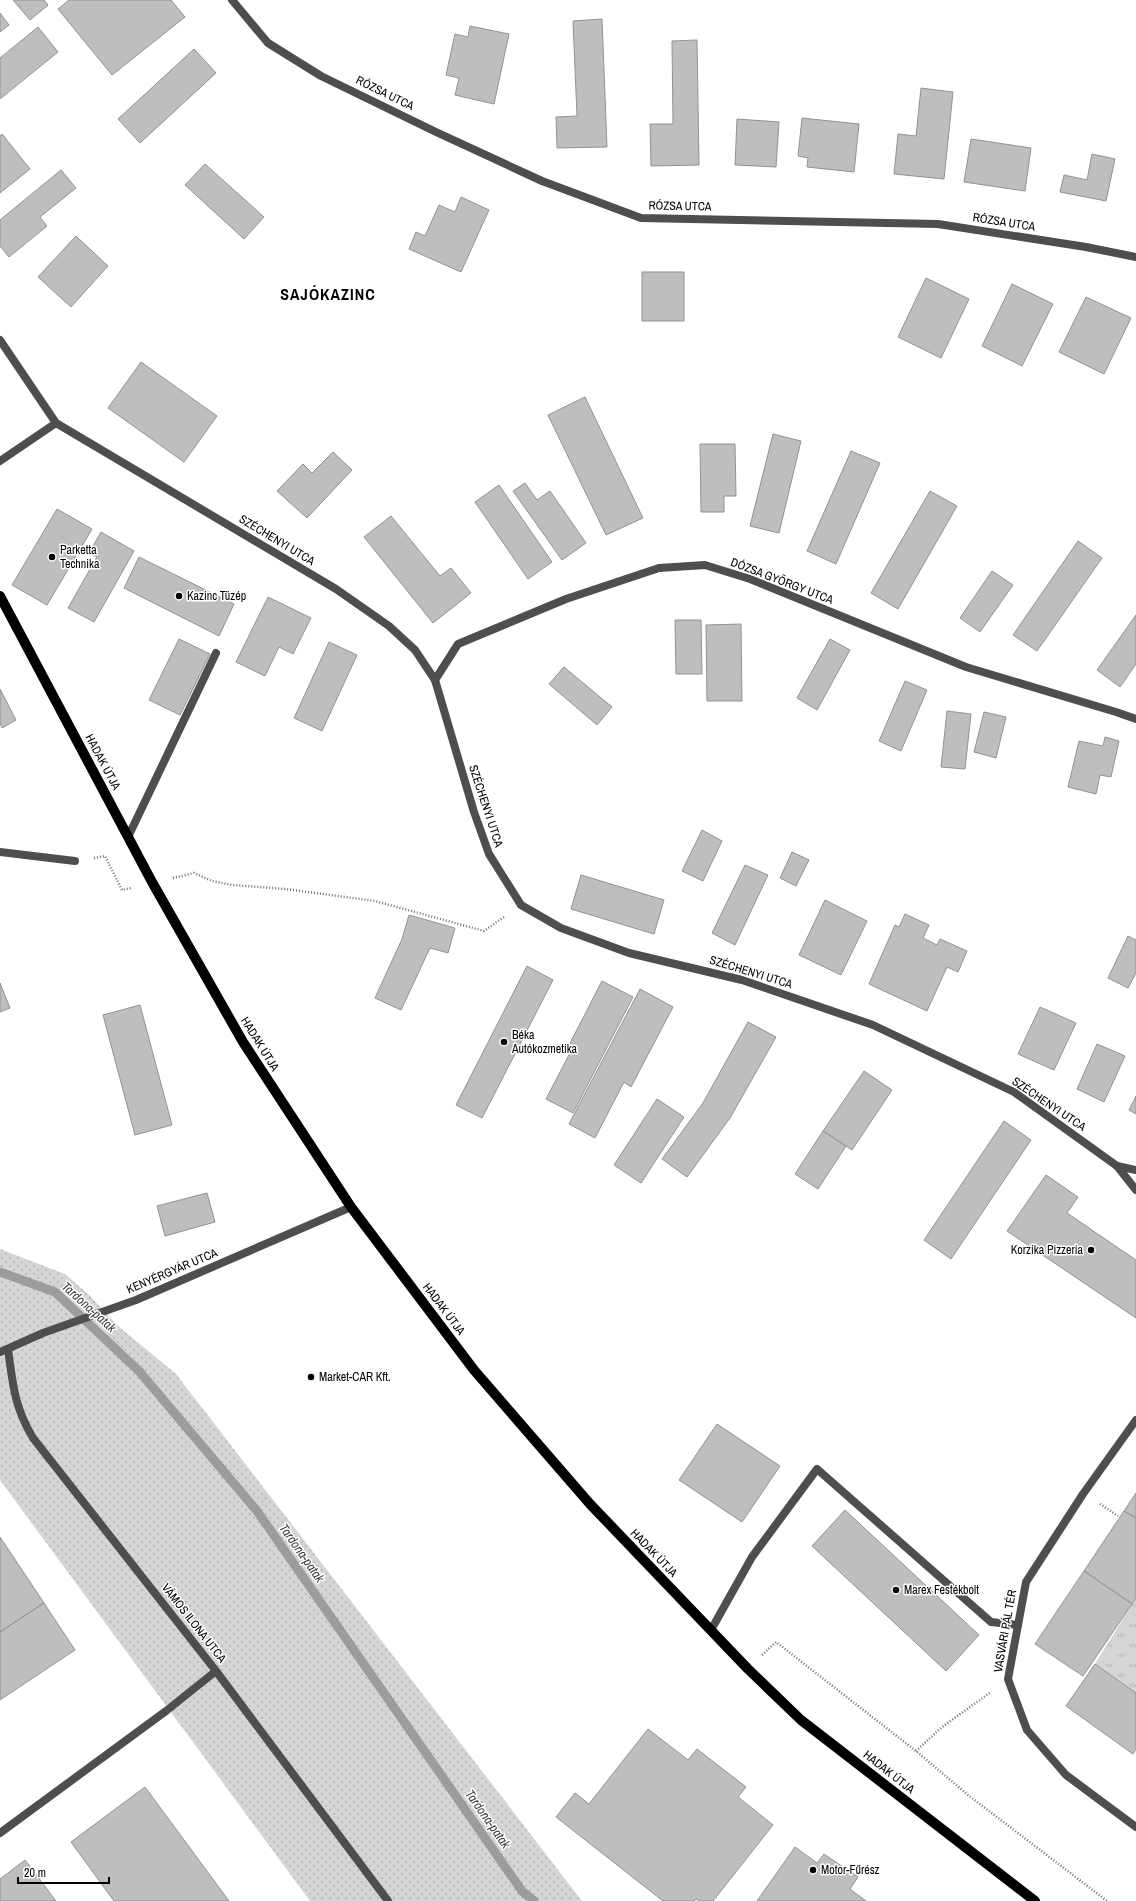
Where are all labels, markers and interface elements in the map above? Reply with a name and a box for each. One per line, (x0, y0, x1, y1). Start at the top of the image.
street label: RÓZSA UTCA (353, 72, 417, 114)
street label: RÓZSA UTCA (648, 197, 712, 215)
street label: RÓZSA UTCA (972, 209, 1037, 235)
district label: SAJÓKAZINC (280, 283, 376, 305)
street label: SZÉCHENYI UTCA (236, 511, 318, 569)
place label: Parketta Technika (60, 542, 100, 572)
marker: Parketta Technika (47, 552, 57, 562)
street label: DÓZSA GYÖRGY UTCA (728, 553, 836, 608)
place label: Kazinc Tüzép (187, 588, 246, 604)
marker: Kazinc Tüzép (174, 591, 184, 601)
street label: HADAK ÚTJA (82, 731, 125, 793)
street label: SZÉCHENYI UTCA (465, 763, 507, 850)
street label: SZÉCHENYI UTCA (708, 952, 795, 992)
street label: HADAK ÚTJA (237, 1014, 283, 1075)
place label: Béka Autókozmetika (511, 1027, 578, 1057)
marker: Béka Autókozmetika (499, 1037, 509, 1047)
street label: SZÉCHENYI UTCA (1009, 1073, 1089, 1135)
place label: Korzika Pizzeria (1011, 1242, 1084, 1258)
street label: KENYÉRGYÁR UTCA (124, 1244, 220, 1297)
marker: Korzika Pizzeria (1086, 1245, 1096, 1255)
water label: Tardona-patak (58, 1278, 120, 1336)
street label: HADAK ÚTJA (419, 1280, 469, 1339)
place label: Market-CAR Kft. (319, 1369, 391, 1385)
marker: Market-CAR Kft. (306, 1372, 316, 1382)
water label: Tardona-patak (276, 1520, 329, 1586)
street label: HADAK ÚTJA (627, 1525, 681, 1581)
street label: VÁMOS ILONA UTCA (158, 1580, 230, 1666)
place label: Marex Festékbolt (904, 1582, 979, 1598)
marker: Marex Festékbolt (891, 1585, 901, 1595)
street label: VASVÁRI PÁL TÉR (990, 1588, 1020, 1674)
street label: HADAK ÚTJA (860, 1747, 918, 1797)
water label: Tardona-patak (462, 1786, 515, 1852)
scale bar (18, 1859, 109, 1885)
place label: Motor-Fűrész (821, 1862, 880, 1878)
text: 20 m (24, 1865, 46, 1881)
marker: Motor-Fűrész (808, 1865, 818, 1875)

